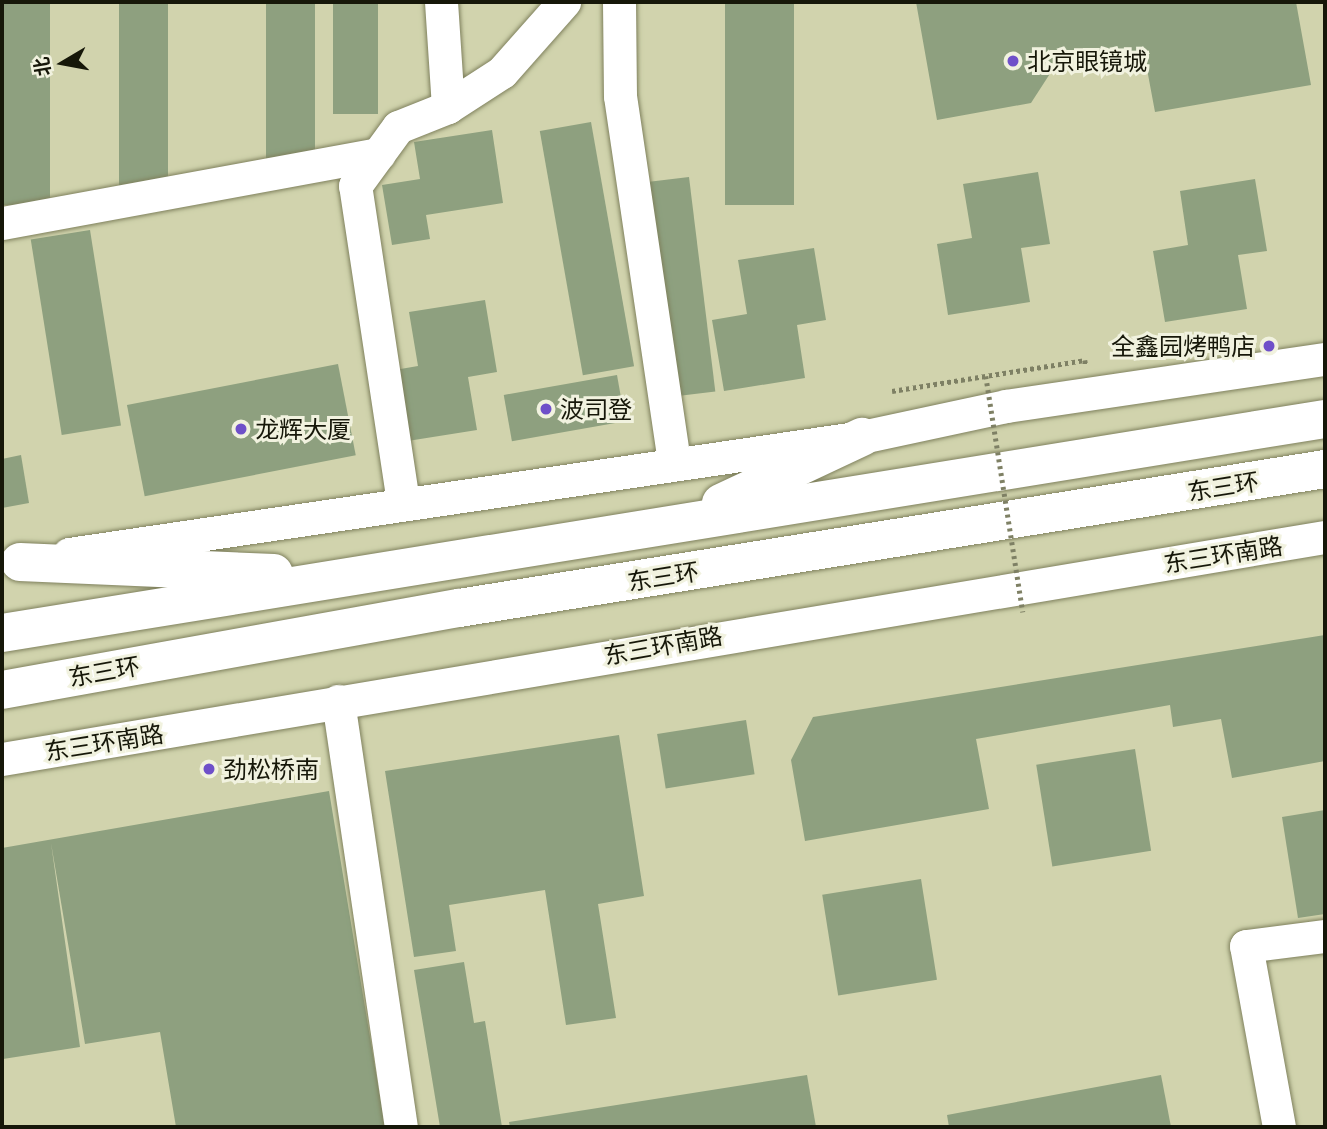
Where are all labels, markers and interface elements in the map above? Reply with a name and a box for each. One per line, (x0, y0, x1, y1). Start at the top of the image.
north arrow (28, 28, 98, 98)
place label: 北京眼镜城 (1027, 47, 1147, 75)
marker: 北京眼镜城 (1005, 53, 1021, 69)
text: 北 (28, 55, 57, 78)
place label: 全鑫园烤鸭店 (1111, 332, 1255, 360)
marker: 全鑫园烤鸭店 (1261, 338, 1277, 354)
place label: 波司登 (560, 395, 632, 423)
marker: 波司登 (538, 401, 554, 417)
place label: 龙辉大厦 (255, 415, 351, 443)
marker: 龙辉大厦 (233, 421, 249, 437)
street label: 东三环 (1185, 466, 1261, 506)
street label: 东三环南路 (1161, 530, 1285, 578)
street label: 东三环 (625, 556, 701, 596)
street label: 东三环南路 (601, 620, 725, 670)
street label: 东三环 (66, 651, 142, 691)
street label: 东三环南路 (42, 718, 166, 766)
place label: 劲松桥南 (223, 755, 319, 783)
marker: 劲松桥南 (201, 761, 217, 777)

